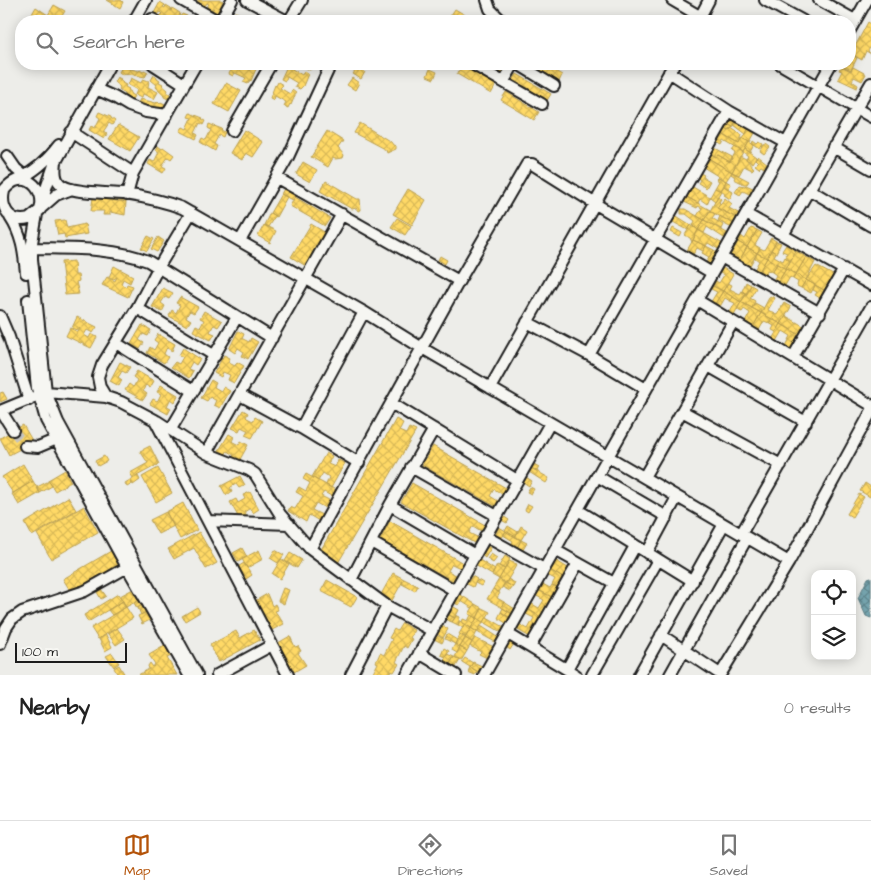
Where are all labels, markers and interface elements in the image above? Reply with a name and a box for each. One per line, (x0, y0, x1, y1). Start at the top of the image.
search box (15, 15, 856, 70)
icon: search (33, 29, 61, 57)
text: Search here (73, 29, 185, 56)
map controls (811, 570, 856, 660)
button: locate (811, 570, 856, 615)
button: layers (811, 615, 856, 660)
scale bar (15, 640, 128, 663)
text: 100 m (22, 642, 58, 662)
text: Nearby (20, 693, 90, 722)
text: 0 results (784, 697, 851, 719)
tab: Map (123, 831, 151, 881)
tab: Directions (398, 831, 463, 881)
tab: Saved (710, 831, 748, 881)

